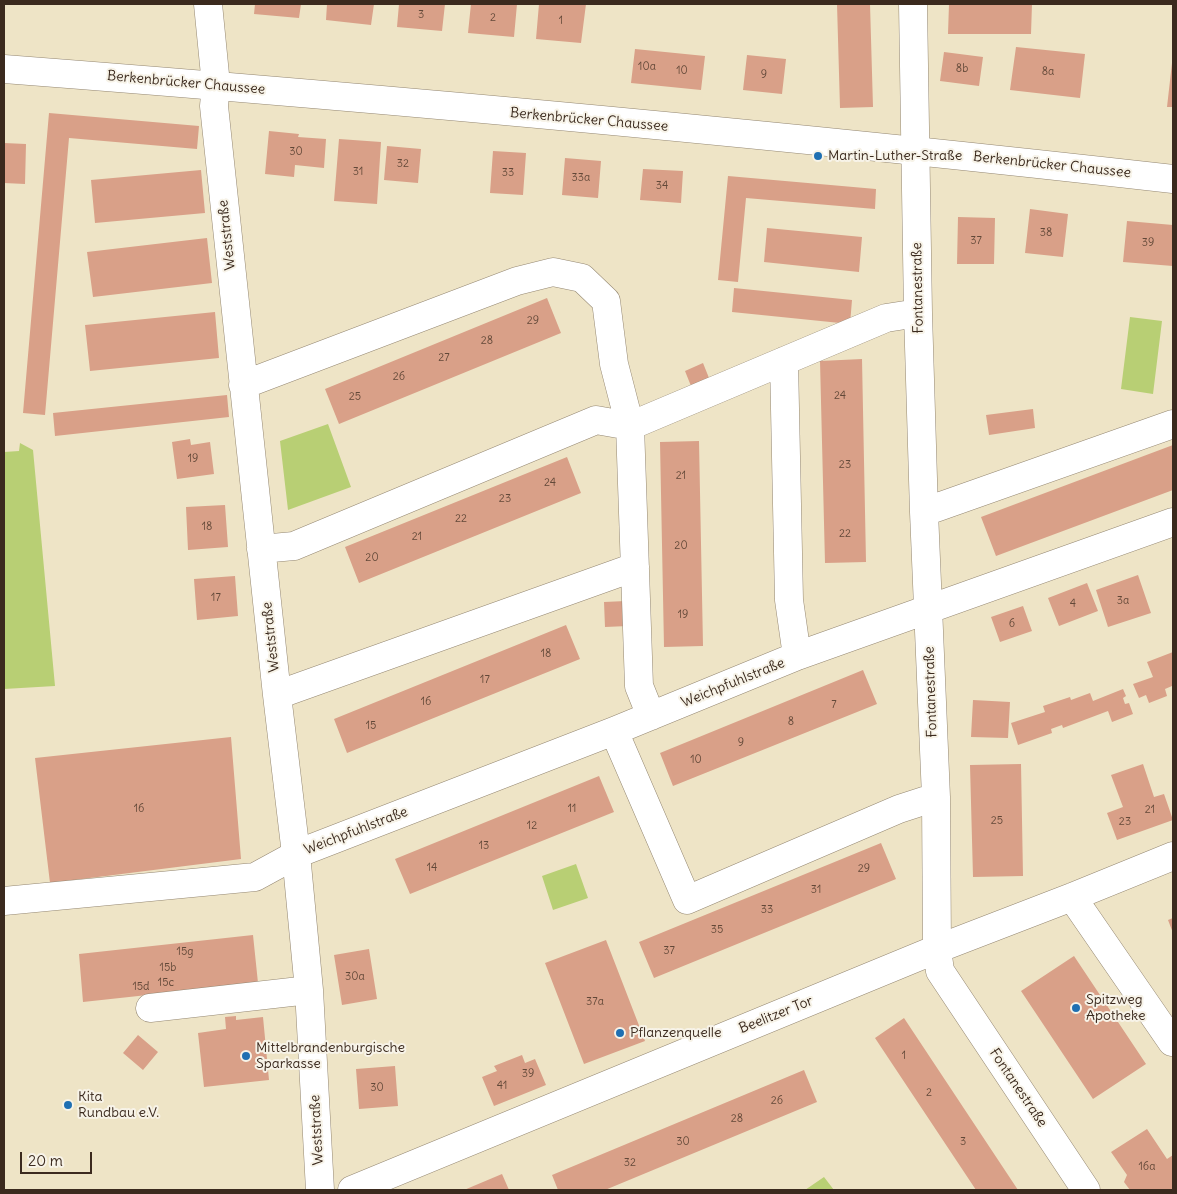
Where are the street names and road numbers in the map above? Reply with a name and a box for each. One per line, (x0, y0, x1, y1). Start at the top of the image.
street label: Berkenbrücker Chaussee (106, 68, 266, 98)
street label: Berkenbrücker Chaussee (509, 105, 669, 135)
street label: Berkenbrücker Chaussee (972, 148, 1132, 182)
street label: Weststraße (215, 199, 239, 271)
street label: Fontanestraße (909, 242, 927, 334)
street label: Weststraße (259, 601, 283, 673)
street label: Fontanestraße (921, 646, 941, 738)
street label: Weichpfuhlstraße (679, 655, 787, 711)
street label: Weichpfuhlstraße (302, 803, 410, 859)
street label: Beelitzer Tor (737, 993, 815, 1037)
street label: Fontanestraße (986, 1045, 1050, 1131)
street label: Weststraße (307, 1094, 327, 1166)

